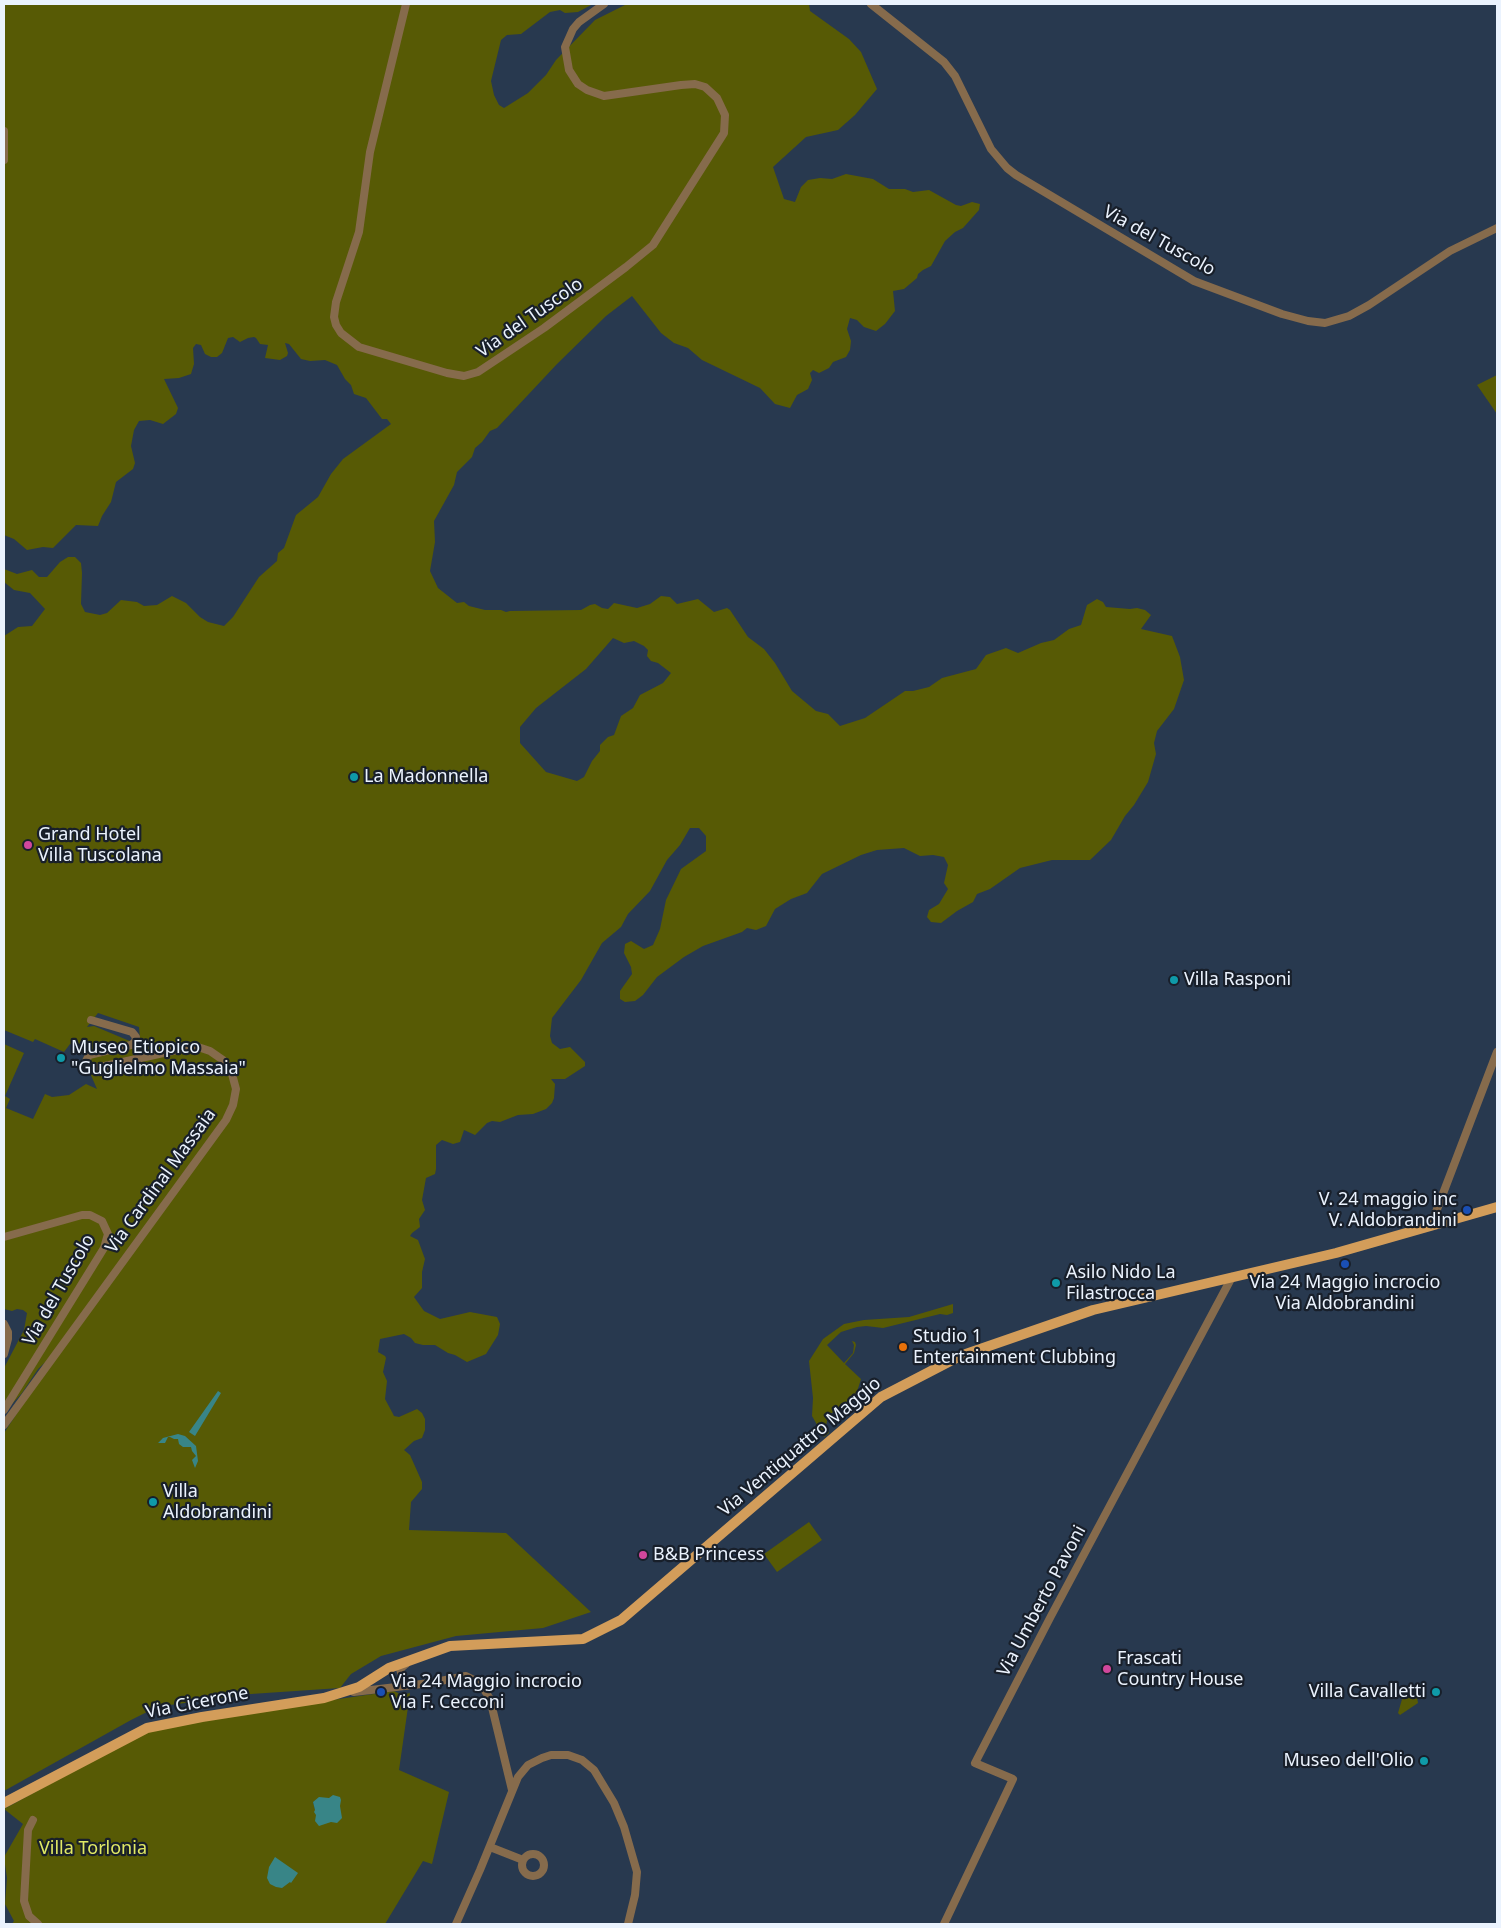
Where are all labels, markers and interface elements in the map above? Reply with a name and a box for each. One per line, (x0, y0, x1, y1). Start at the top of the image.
street label: Via del Tuscolo (1099, 201, 1219, 281)
street label: Via del Tuscolo (473, 273, 587, 363)
place label: La Madonnella (364, 766, 488, 788)
marker: La Madonnella (348, 771, 360, 783)
place label: Grand Hotel Villa Tuscolana (38, 824, 162, 866)
marker: Grand Hotel Villa Tuscolana (22, 839, 34, 851)
place label: Villa Rasponi (1184, 969, 1291, 991)
marker: Villa Rasponi (1168, 974, 1180, 986)
place label: Museo Etiopico "Guglielmo Massaia" (71, 1037, 246, 1080)
marker: Museo Etiopico "Guglielmo Massaia" (55, 1052, 67, 1064)
street label: Via Cardinal Massaia (101, 1104, 221, 1258)
place label: V. 24 maggio inc V. Aldobrandini (1319, 1189, 1457, 1232)
marker: V. 24 maggio inc V. Aldobrandini (1461, 1204, 1473, 1216)
street label: Via del Tuscolo (18, 1231, 100, 1349)
marker: Via 24 Maggio incrocio Via Aldobrandini (1339, 1258, 1351, 1270)
place label: Asilo Nido La Filastrocca (1066, 1262, 1175, 1304)
place label: Via 24 Maggio incrocio Via Aldobrandini (1250, 1272, 1440, 1315)
marker: Asilo Nido La Filastrocca (1050, 1277, 1062, 1289)
place label: Studio 1 Entertainment Clubbing (913, 1326, 1116, 1368)
marker: Studio 1 Entertainment Clubbing (897, 1341, 909, 1353)
street label: Via Ventiquattro Maggio (714, 1373, 886, 1521)
place label: Villa Aldobrandini (163, 1481, 272, 1524)
marker: Villa Aldobrandini (147, 1496, 159, 1508)
street label: Via Umberto Pavoni (993, 1522, 1091, 1680)
place label: B&B Princess (653, 1544, 764, 1566)
marker: B&B Princess (637, 1549, 649, 1561)
place label: Frascati Country House (1117, 1648, 1243, 1690)
marker: Frascati Country House (1101, 1663, 1113, 1675)
place label: Via 24 Maggio incrocio Via F. Cecconi (391, 1671, 582, 1714)
place label: Villa Cavalletti (1309, 1681, 1426, 1703)
street label: Via Cicerone (144, 1682, 250, 1724)
marker: Via 24 Maggio incrocio Via F. Cecconi (375, 1686, 387, 1698)
marker: Villa Cavalletti (1430, 1686, 1442, 1698)
place label: Museo dell'Olio (1283, 1750, 1414, 1772)
marker: Museo dell'Olio (1418, 1755, 1430, 1767)
park label: Villa Torlonia (39, 1838, 147, 1860)

